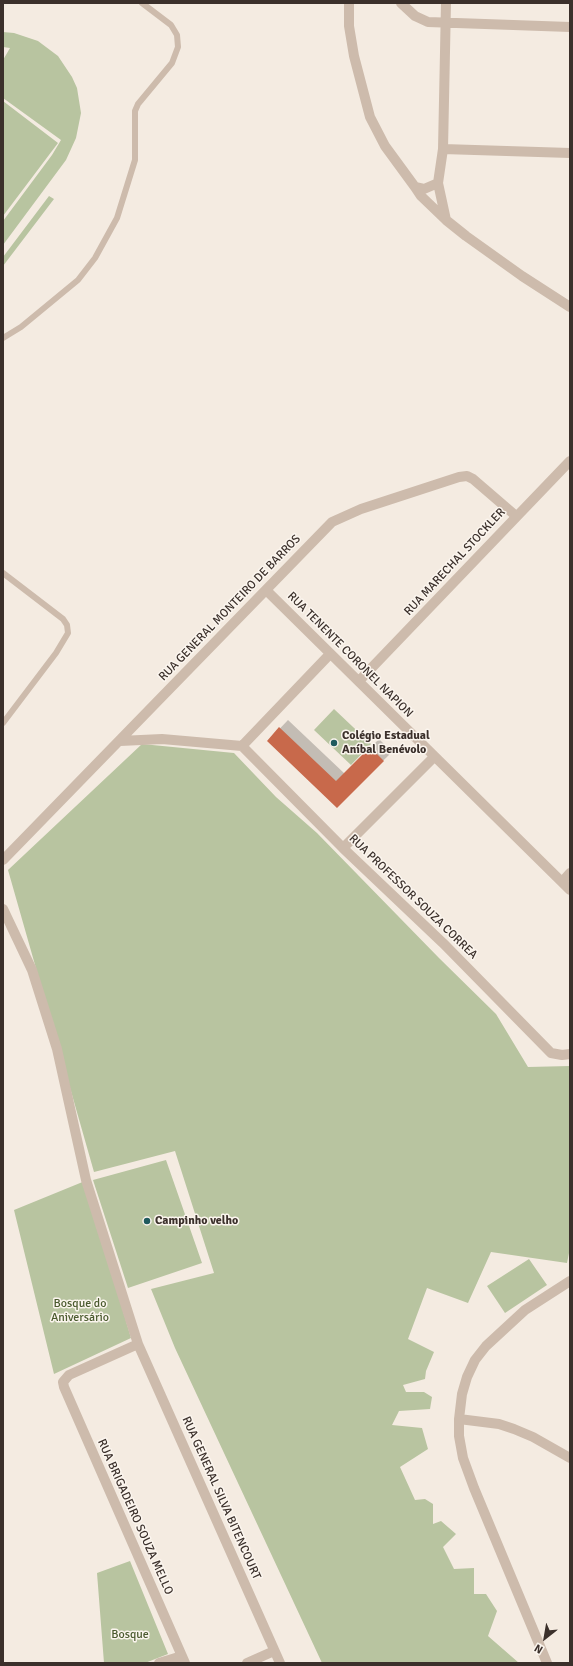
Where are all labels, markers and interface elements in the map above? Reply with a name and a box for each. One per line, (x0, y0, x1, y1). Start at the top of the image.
street label: RUA MARECHAL STOCKLER (401, 505, 509, 619)
street label: RUA GENERAL MONTEIRO DE BARROS (156, 532, 304, 684)
street label: RUA TENENTE CORONEL NAPION (284, 589, 416, 721)
place label: Colégio Estadual Aníbal Benévolo (342, 729, 430, 757)
marker: Colégio Estadual Aníbal Benévolo (329, 738, 339, 748)
street label: RUA PROFESSOR SOUZA CORREA (346, 832, 480, 962)
place label: Campinho velho (155, 1214, 238, 1228)
marker: Campinho velho (142, 1216, 152, 1226)
park label: Bosque do Aniversário (51, 1297, 109, 1325)
street label: RUA GENERAL SILVA BITENCOURT (178, 1414, 264, 1582)
street label: RUA BRIGADEIRO SOUZA MELLO (94, 1437, 176, 1597)
north arrow (525, 1618, 565, 1658)
park label: Bosque (111, 1628, 149, 1642)
text: N (532, 1641, 545, 1656)

